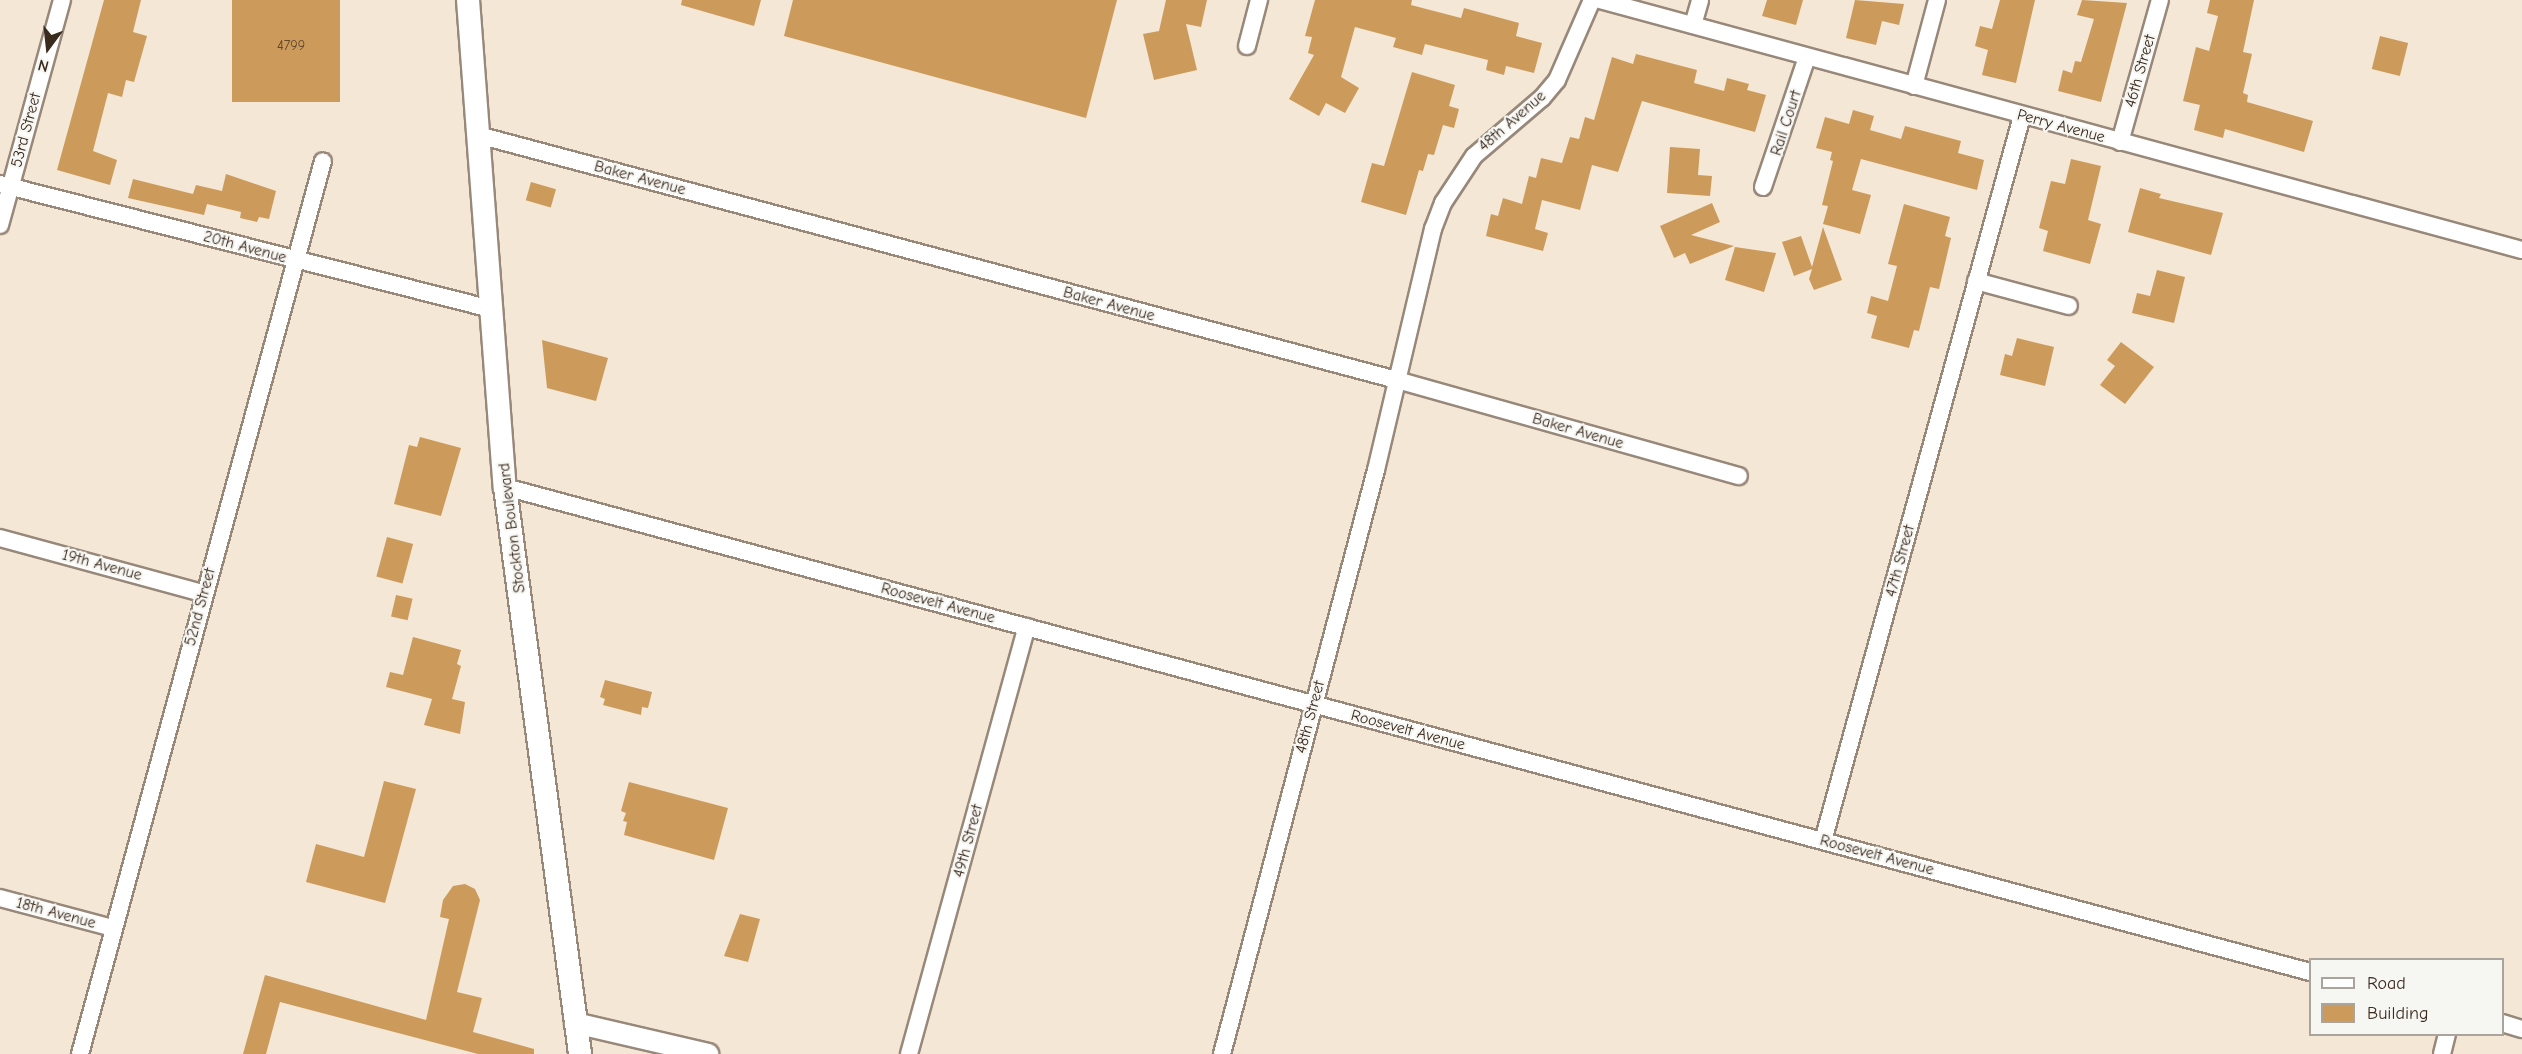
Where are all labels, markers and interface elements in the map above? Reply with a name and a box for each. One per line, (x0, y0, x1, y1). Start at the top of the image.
north arrow (18, 18, 78, 78)
street label: 46th Street (2120, 32, 2160, 110)
house number: 4799 (277, 38, 305, 54)
text: N (36, 55, 51, 75)
street label: 48th Avenue (1474, 86, 1550, 156)
street label: Rail Court (1766, 88, 1806, 158)
street label: 53rd Street (7, 91, 45, 169)
street label: Perry Avenue (2015, 105, 2107, 147)
street label: Baker Avenue (592, 157, 688, 199)
street label: 20th Avenue (201, 227, 289, 267)
street label: Baker Avenue (1061, 283, 1157, 325)
street label: Baker Avenue (1530, 409, 1626, 453)
street label: Stockton Boulevard (495, 462, 529, 594)
street label: 47th Street (1881, 523, 1919, 599)
street label: 19th Avenue (60, 545, 144, 585)
street label: 52nd Street (180, 566, 220, 648)
street label: Roosevelt Avenue (879, 579, 997, 627)
street label: 48th Street (1291, 679, 1329, 755)
street label: Roosevelt Avenue (1349, 706, 1467, 754)
street label: 49th Street (949, 802, 987, 880)
street label: Roosevelt Avenue (1818, 831, 1936, 879)
street label: 18th Avenue (14, 893, 98, 933)
legend (2309, 958, 2504, 1036)
text: Road (2367, 973, 2406, 994)
text: Building (2367, 1003, 2429, 1024)

